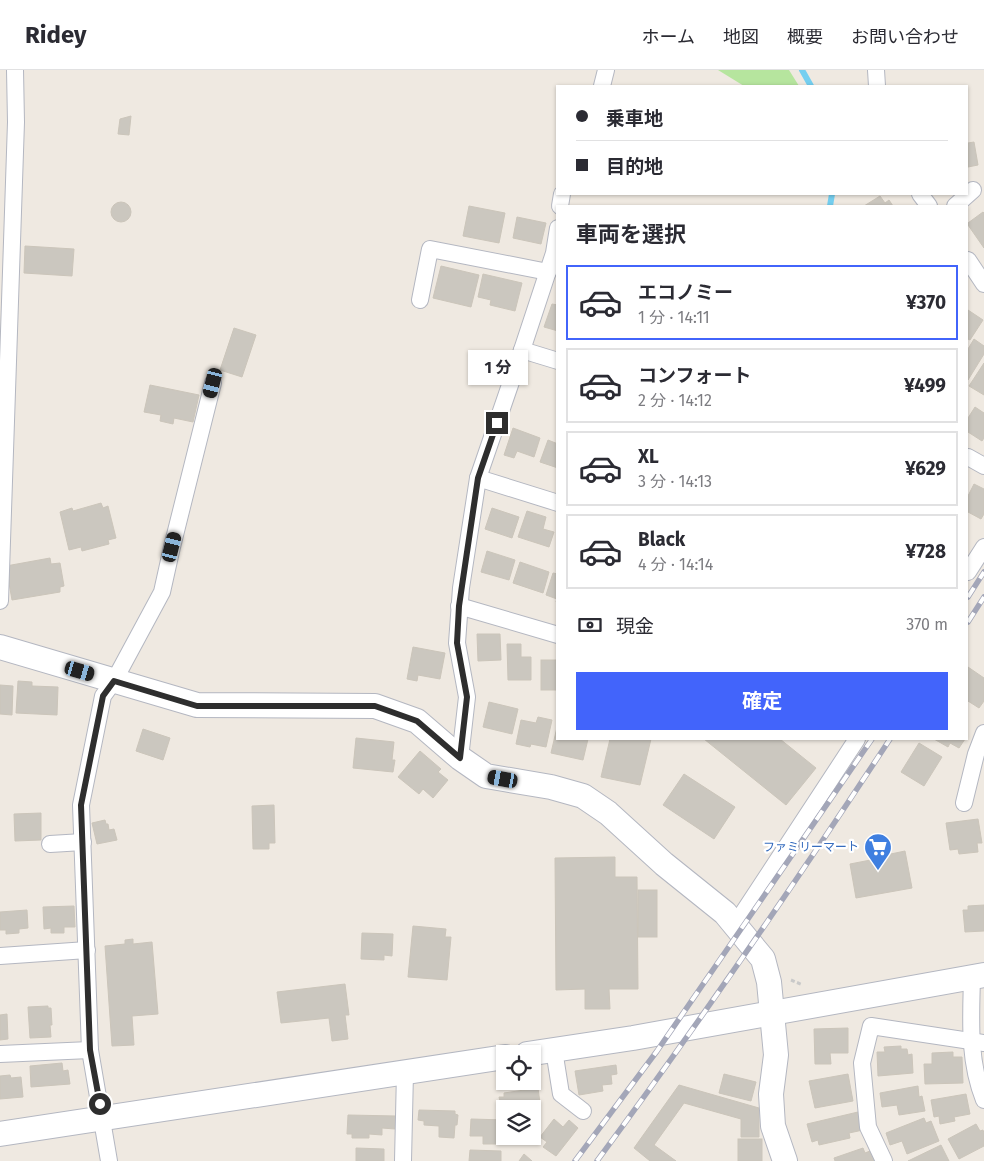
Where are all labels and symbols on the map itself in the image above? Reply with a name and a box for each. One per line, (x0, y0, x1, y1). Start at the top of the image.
callout: 1 分 (467, 350, 527, 386)
car (202, 367, 223, 399)
route end (486, 412, 508, 434)
car (161, 531, 182, 563)
car (63, 660, 96, 682)
car (486, 769, 519, 789)
supermarket icon: ファミリーマート (863, 832, 893, 871)
place label: ファミリーマート (763, 840, 859, 854)
route start (89, 1093, 111, 1115)

